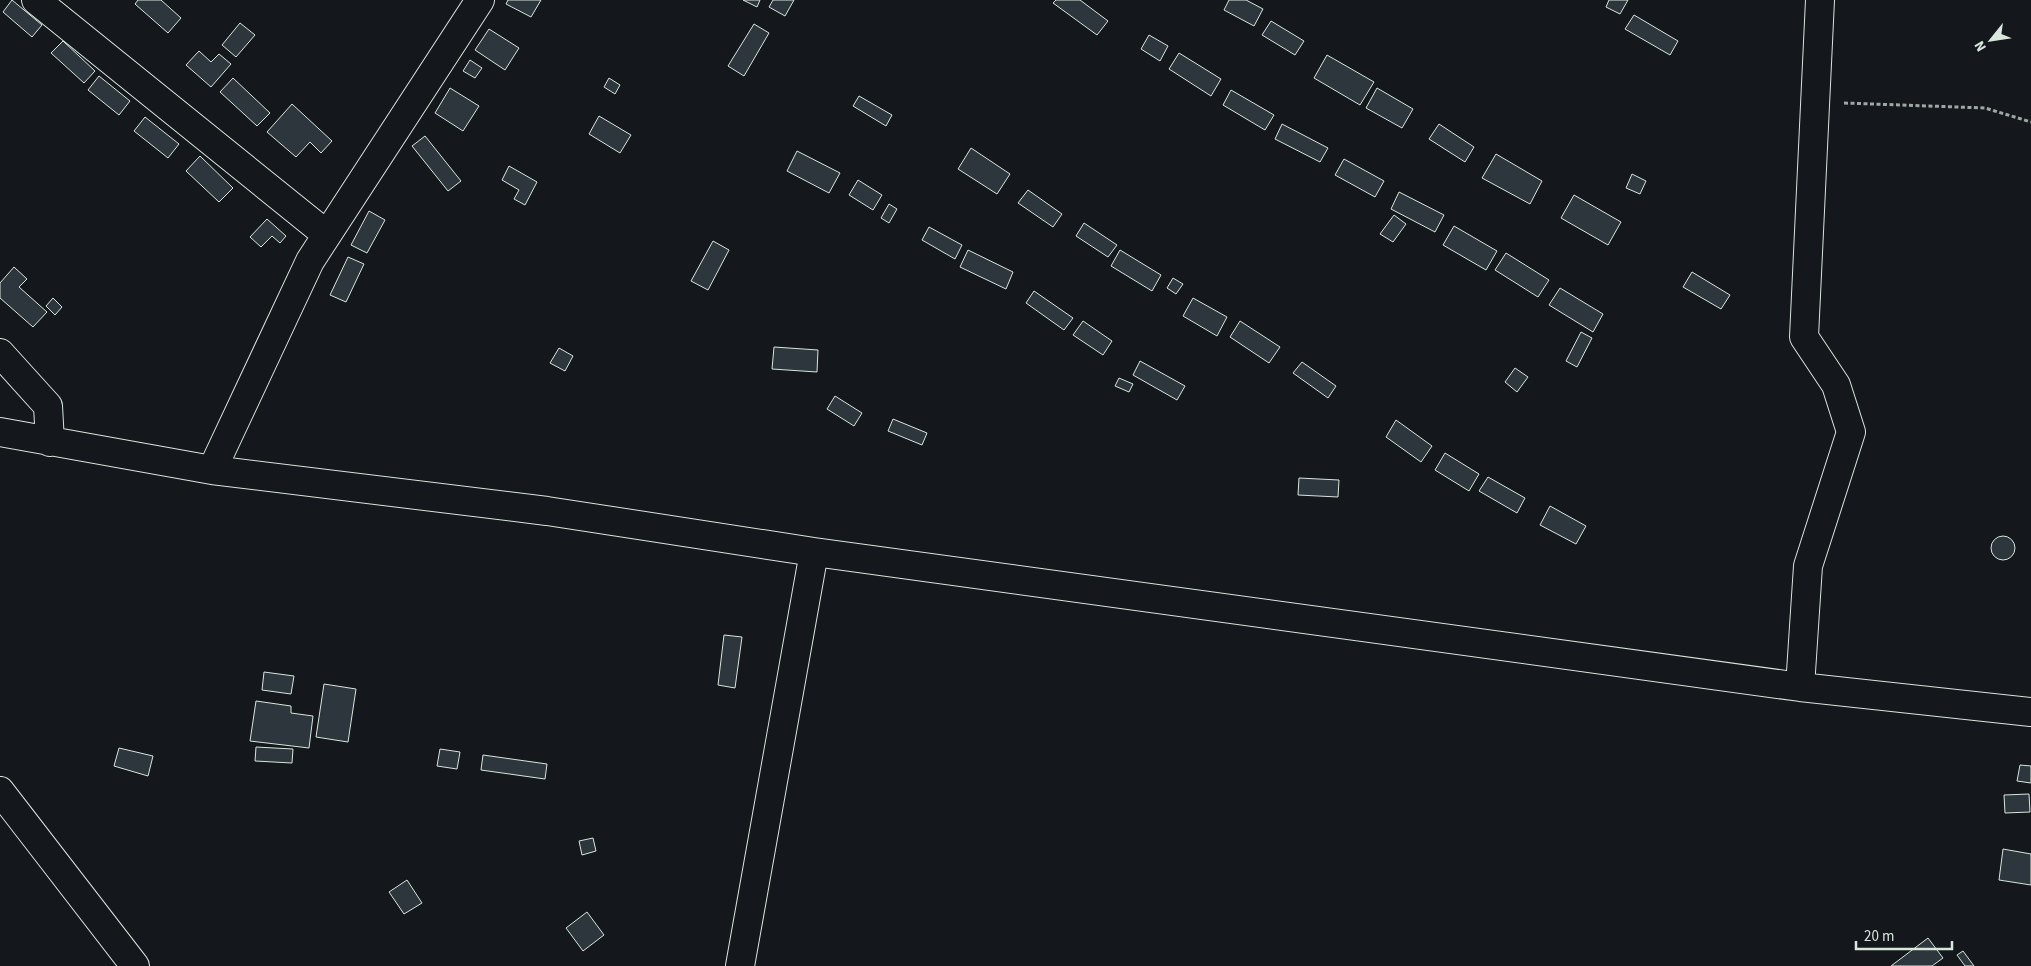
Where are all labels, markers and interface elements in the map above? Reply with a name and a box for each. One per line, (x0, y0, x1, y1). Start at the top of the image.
north arrow (1966, 15, 2016, 65)
text: N (1970, 37, 1992, 55)
scale bar (1856, 918, 1952, 950)
text: 20 m (1864, 926, 1894, 947)

